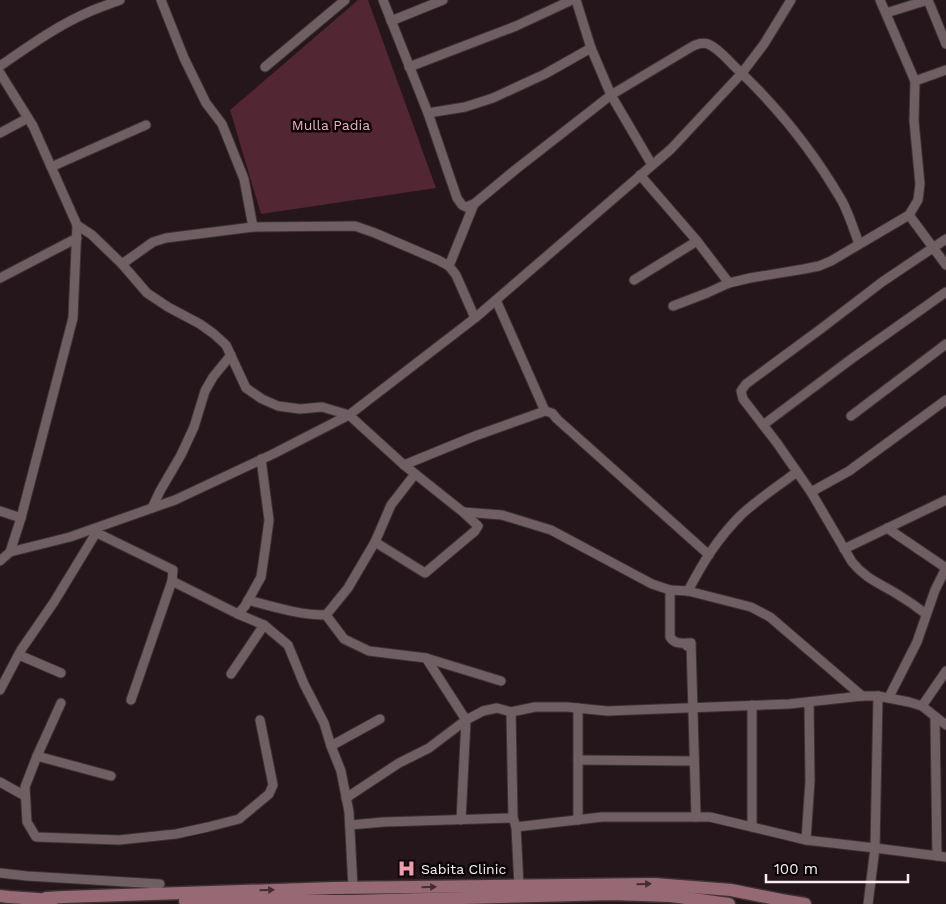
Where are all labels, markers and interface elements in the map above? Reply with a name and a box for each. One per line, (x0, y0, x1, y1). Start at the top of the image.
park label: Mulla Padia (292, 117, 370, 133)
scale bar (766, 852, 908, 884)
hospital icon: Sabita Clinic (397, 859, 417, 879)
text: 100 m (774, 860, 818, 878)
place label: Sabita Clinic (421, 861, 507, 877)
one-way arrow (636, 880, 652, 888)
one-way arrow (421, 883, 437, 891)
one-way arrow (259, 886, 275, 894)

